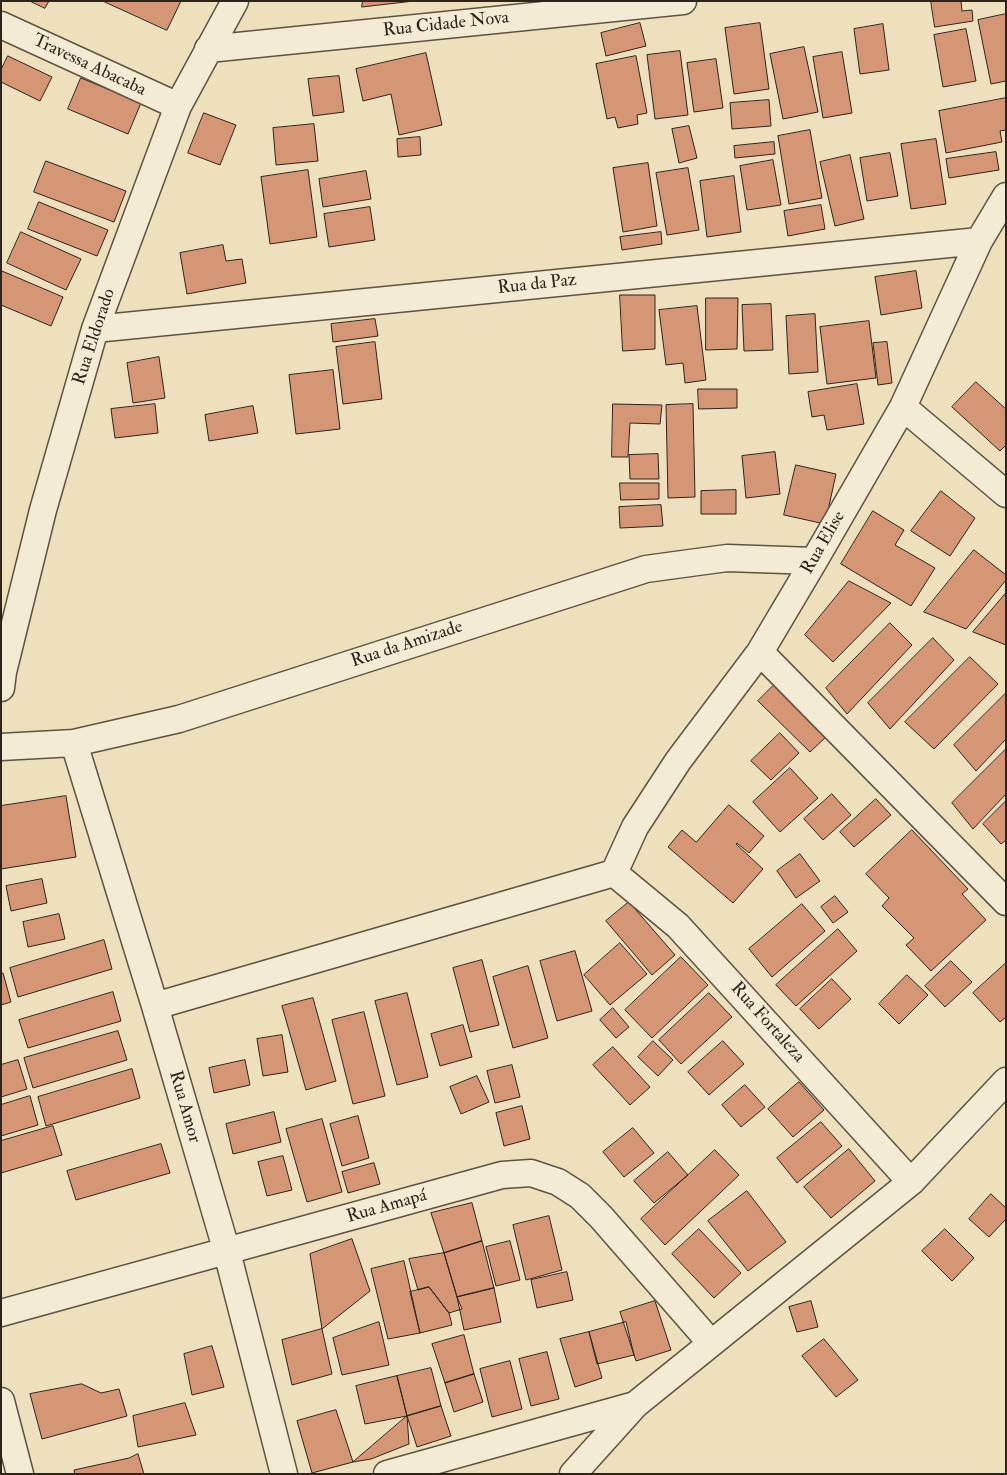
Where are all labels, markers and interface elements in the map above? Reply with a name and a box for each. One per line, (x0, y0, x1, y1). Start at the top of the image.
street label: Rua Cidade Nova (382, 8, 510, 42)
street label: Travessa Abacaba (29, 30, 149, 102)
street label: Rua da Paz (496, 270, 578, 300)
street label: Rua Eldorado (69, 286, 121, 388)
street label: Rua Elise (797, 508, 851, 578)
street label: Rua da Amizade (349, 617, 465, 673)
street label: Rua Fortaleza (725, 978, 809, 1068)
street label: Rua Amor (163, 1069, 205, 1145)
street label: Rua Amapá (344, 1185, 430, 1229)

